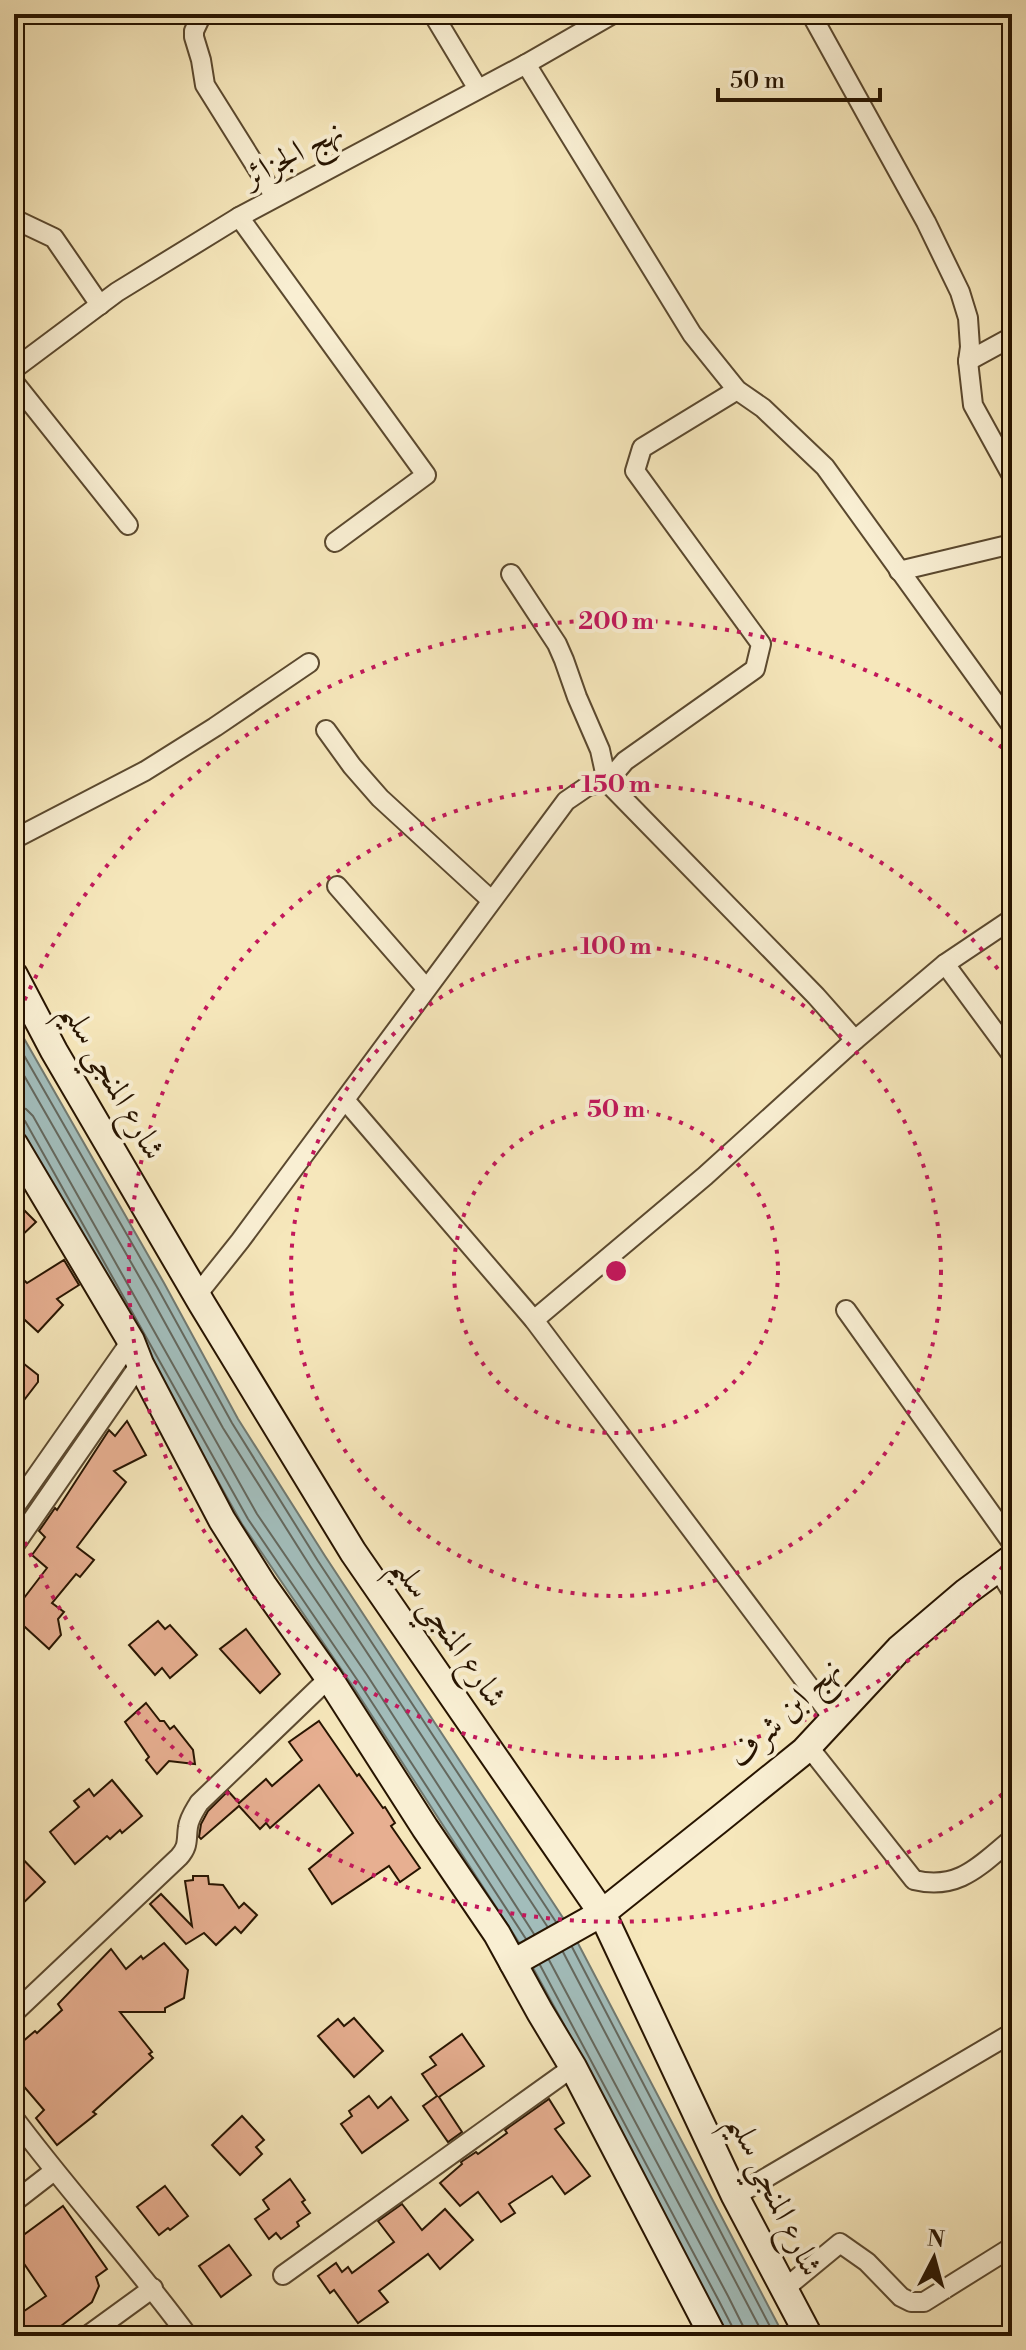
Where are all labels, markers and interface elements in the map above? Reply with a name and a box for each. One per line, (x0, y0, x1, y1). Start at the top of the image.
scale bar (718, 52, 880, 102)
text: 50 m (730, 66, 785, 96)
street label: نهج الجزائر (233, 111, 353, 205)
text: 200 m (578, 607, 654, 637)
text: 150 m (581, 770, 651, 800)
text: 100 m (580, 932, 652, 962)
street label: شارع المنجي سليم (42, 995, 174, 1172)
text: 50 m (587, 1095, 645, 1125)
centre of rings (602, 1257, 630, 1285)
street label: شارع المنجي سليم (373, 1549, 516, 1722)
street label: نهج ابن شرف (720, 1649, 855, 1782)
street label: شارع المنجي سليم (709, 2107, 831, 2287)
north arrow (894, 2218, 974, 2298)
text: N (926, 2225, 947, 2254)

